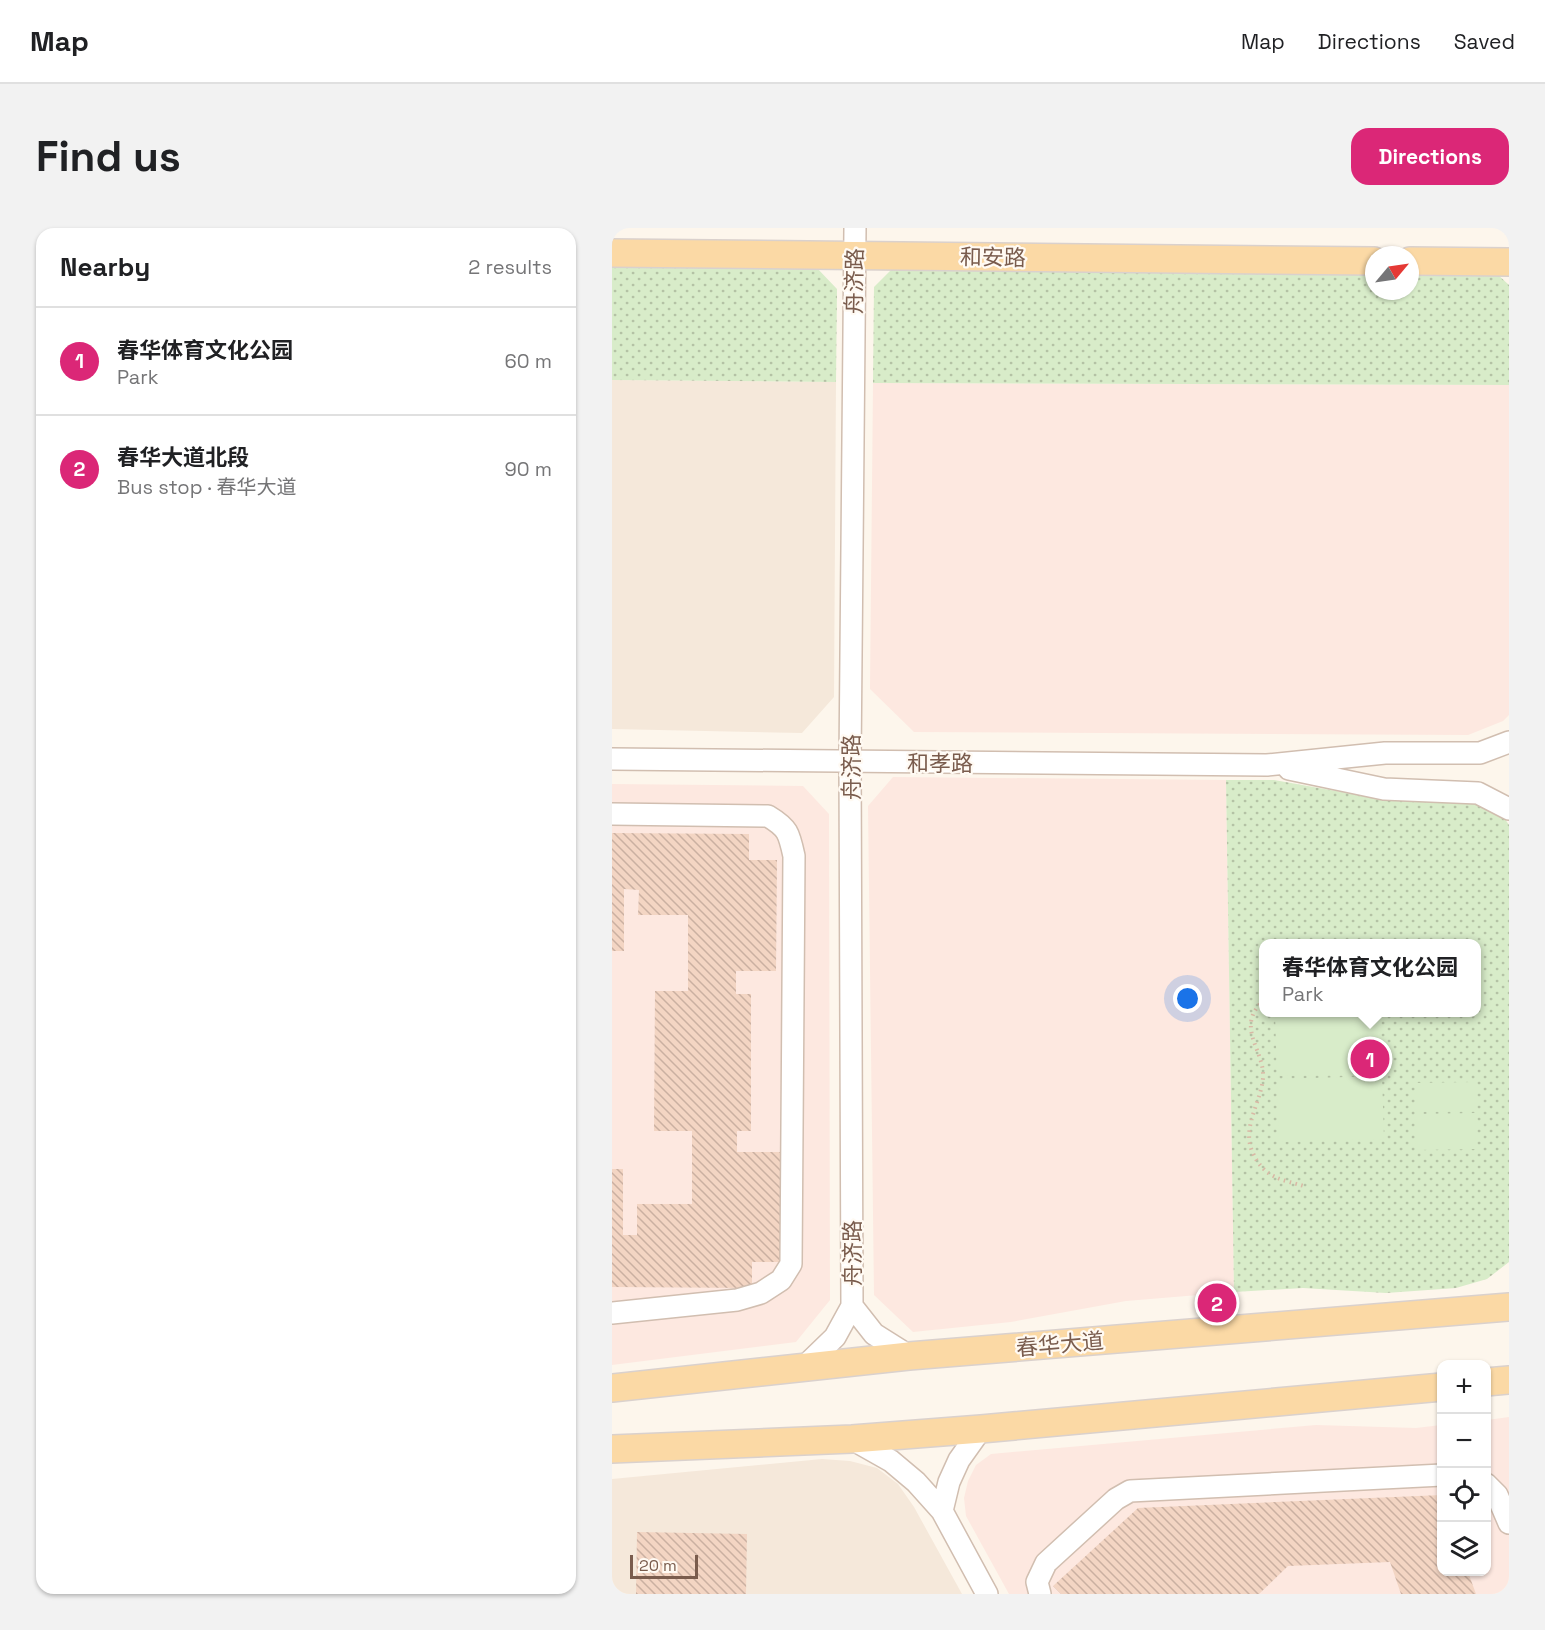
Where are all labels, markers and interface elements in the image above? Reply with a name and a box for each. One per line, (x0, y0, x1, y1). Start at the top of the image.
text: Map (30, 23, 89, 59)
text: Map (1241, 28, 1285, 55)
text: Directions (1318, 28, 1421, 55)
text: Saved (1454, 28, 1515, 55)
button: Directions (1351, 128, 1509, 185)
text: Find us (36, 130, 181, 183)
street label: 和安路 (960, 242, 1026, 272)
north arrow (1365, 246, 1419, 300)
street label: 舟济路 (839, 248, 869, 314)
text: Nearby (60, 250, 150, 284)
text: 2 results (468, 254, 552, 280)
text: 春华体育文化公园 (117, 336, 293, 364)
text: 1 (75, 348, 84, 374)
text: 60 m (505, 348, 552, 374)
text: Park (117, 364, 159, 390)
text: 春华大道北段 (117, 443, 249, 471)
text: 2 (74, 456, 85, 482)
text: 90 m (505, 456, 552, 482)
text: Bus stop · 春华大道 (117, 474, 297, 500)
street label: 舟济路 (837, 734, 865, 800)
street label: 和孝路 (907, 749, 973, 777)
popup (1259, 939, 1481, 1017)
text: 春华体育文化公园 (1282, 953, 1458, 981)
text: Park (1282, 981, 1324, 1007)
your location (1173, 984, 1202, 1013)
pin: 1 (1350, 1036, 1389, 1082)
street label: 舟济路 (838, 1220, 866, 1286)
pin: 2 (1198, 1280, 1236, 1326)
street label: 春华大道 (1015, 1326, 1105, 1362)
map controls (1437, 1360, 1491, 1576)
button: + (1437, 1360, 1491, 1414)
button: − (1437, 1414, 1491, 1468)
button: locate (1437, 1468, 1491, 1522)
button: layers (1437, 1522, 1491, 1576)
scale bar (630, 1552, 698, 1580)
text: 20 m (639, 1555, 677, 1576)

